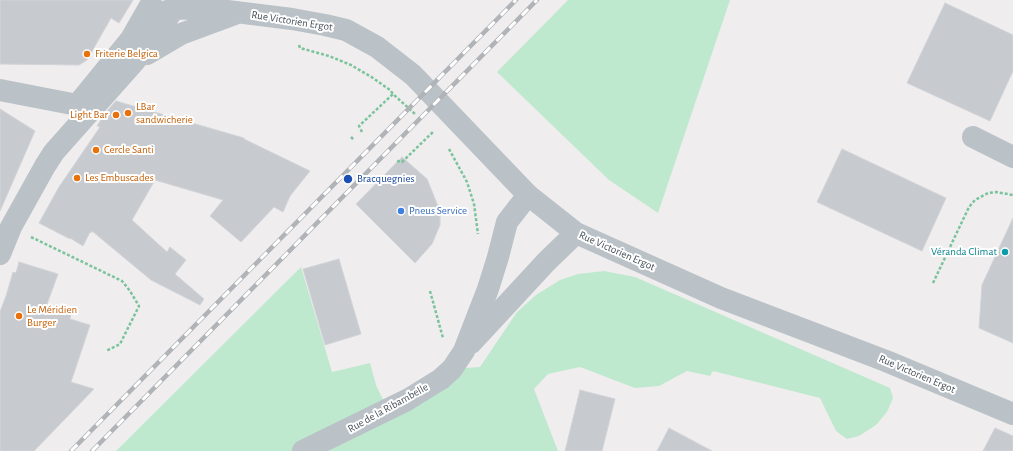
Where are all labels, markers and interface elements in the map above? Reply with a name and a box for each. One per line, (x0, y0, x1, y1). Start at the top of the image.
street label: Rue Victorien Ergot (251, 8, 333, 34)
place label: Friterie Belgica (95, 47, 158, 61)
marker: Friterie Belgica (82, 49, 92, 59)
place label: LBar sandwicherie (136, 100, 193, 126)
place label: Light Bar (70, 108, 108, 122)
marker: LBar sandwicherie (123, 108, 133, 118)
marker: Light Bar (111, 110, 121, 120)
place label: Cercle Santi (104, 143, 154, 157)
marker: Cercle Santi (91, 145, 101, 155)
place label: Les Embuscades (85, 171, 154, 185)
place label: Bracquegnies (357, 172, 415, 186)
marker: Les Embuscades (72, 173, 82, 183)
marker: Bracquegnies (342, 173, 354, 185)
place label: Pneus Service (409, 204, 467, 218)
marker: Pneus Service (396, 206, 406, 216)
street label: Rue Victorien Ergot (577, 228, 657, 274)
place label: Véranda Climat (931, 245, 997, 259)
marker: Véranda Climat (1000, 247, 1010, 257)
place label: Le Méridien Burger (27, 303, 77, 329)
marker: Le Méridien Burger (14, 311, 24, 321)
street label: Rue Victorien Ergot (877, 352, 957, 396)
street label: Rue de la Ribambelle (345, 380, 431, 436)

